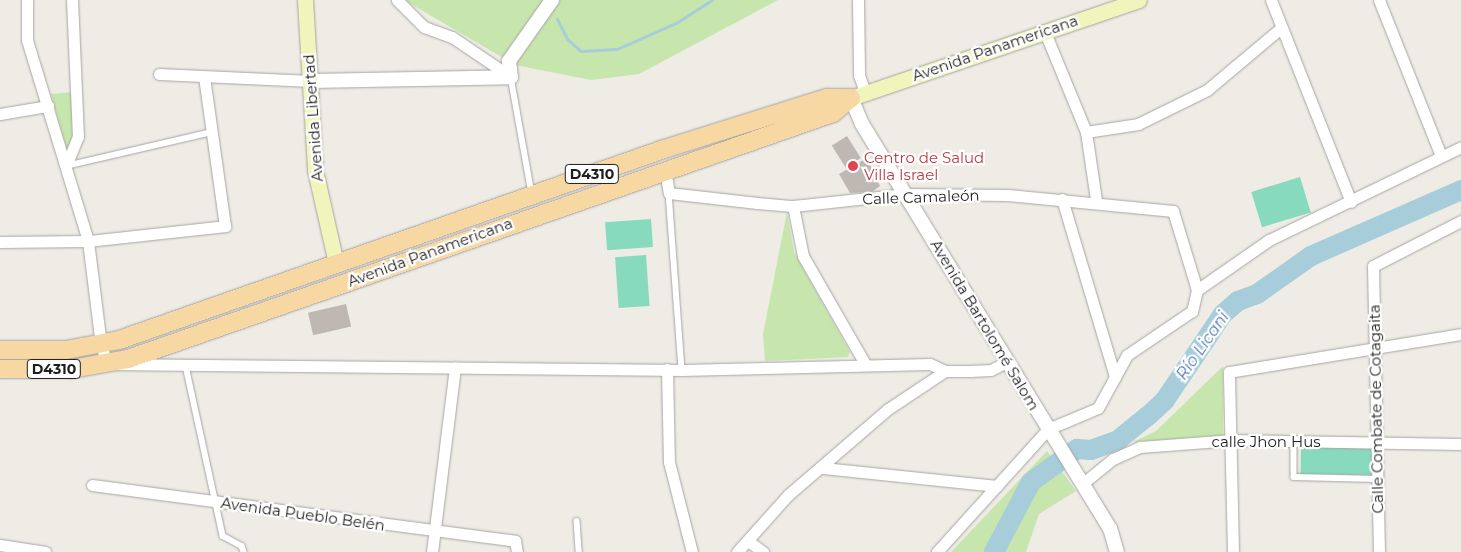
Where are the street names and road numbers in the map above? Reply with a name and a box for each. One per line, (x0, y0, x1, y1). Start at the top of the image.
street label: Avenida Panamericana (910, 11, 1080, 85)
street label: Avenida Libertad (300, 54, 326, 182)
road number: D4310 (564, 162, 620, 185)
street label: Calle Camaleón (862, 186, 980, 208)
street label: Avenida Panamericana (345, 214, 515, 290)
street label: Avenida Bartolomé Salom (927, 236, 1043, 414)
street label: Calle Combate de Cotagaita (1365, 304, 1387, 514)
road number: D4310 (27, 358, 82, 380)
street label: calle Jhon Hus (1211, 433, 1321, 451)
street label: Avenida Pueblo Belén (220, 494, 386, 534)

